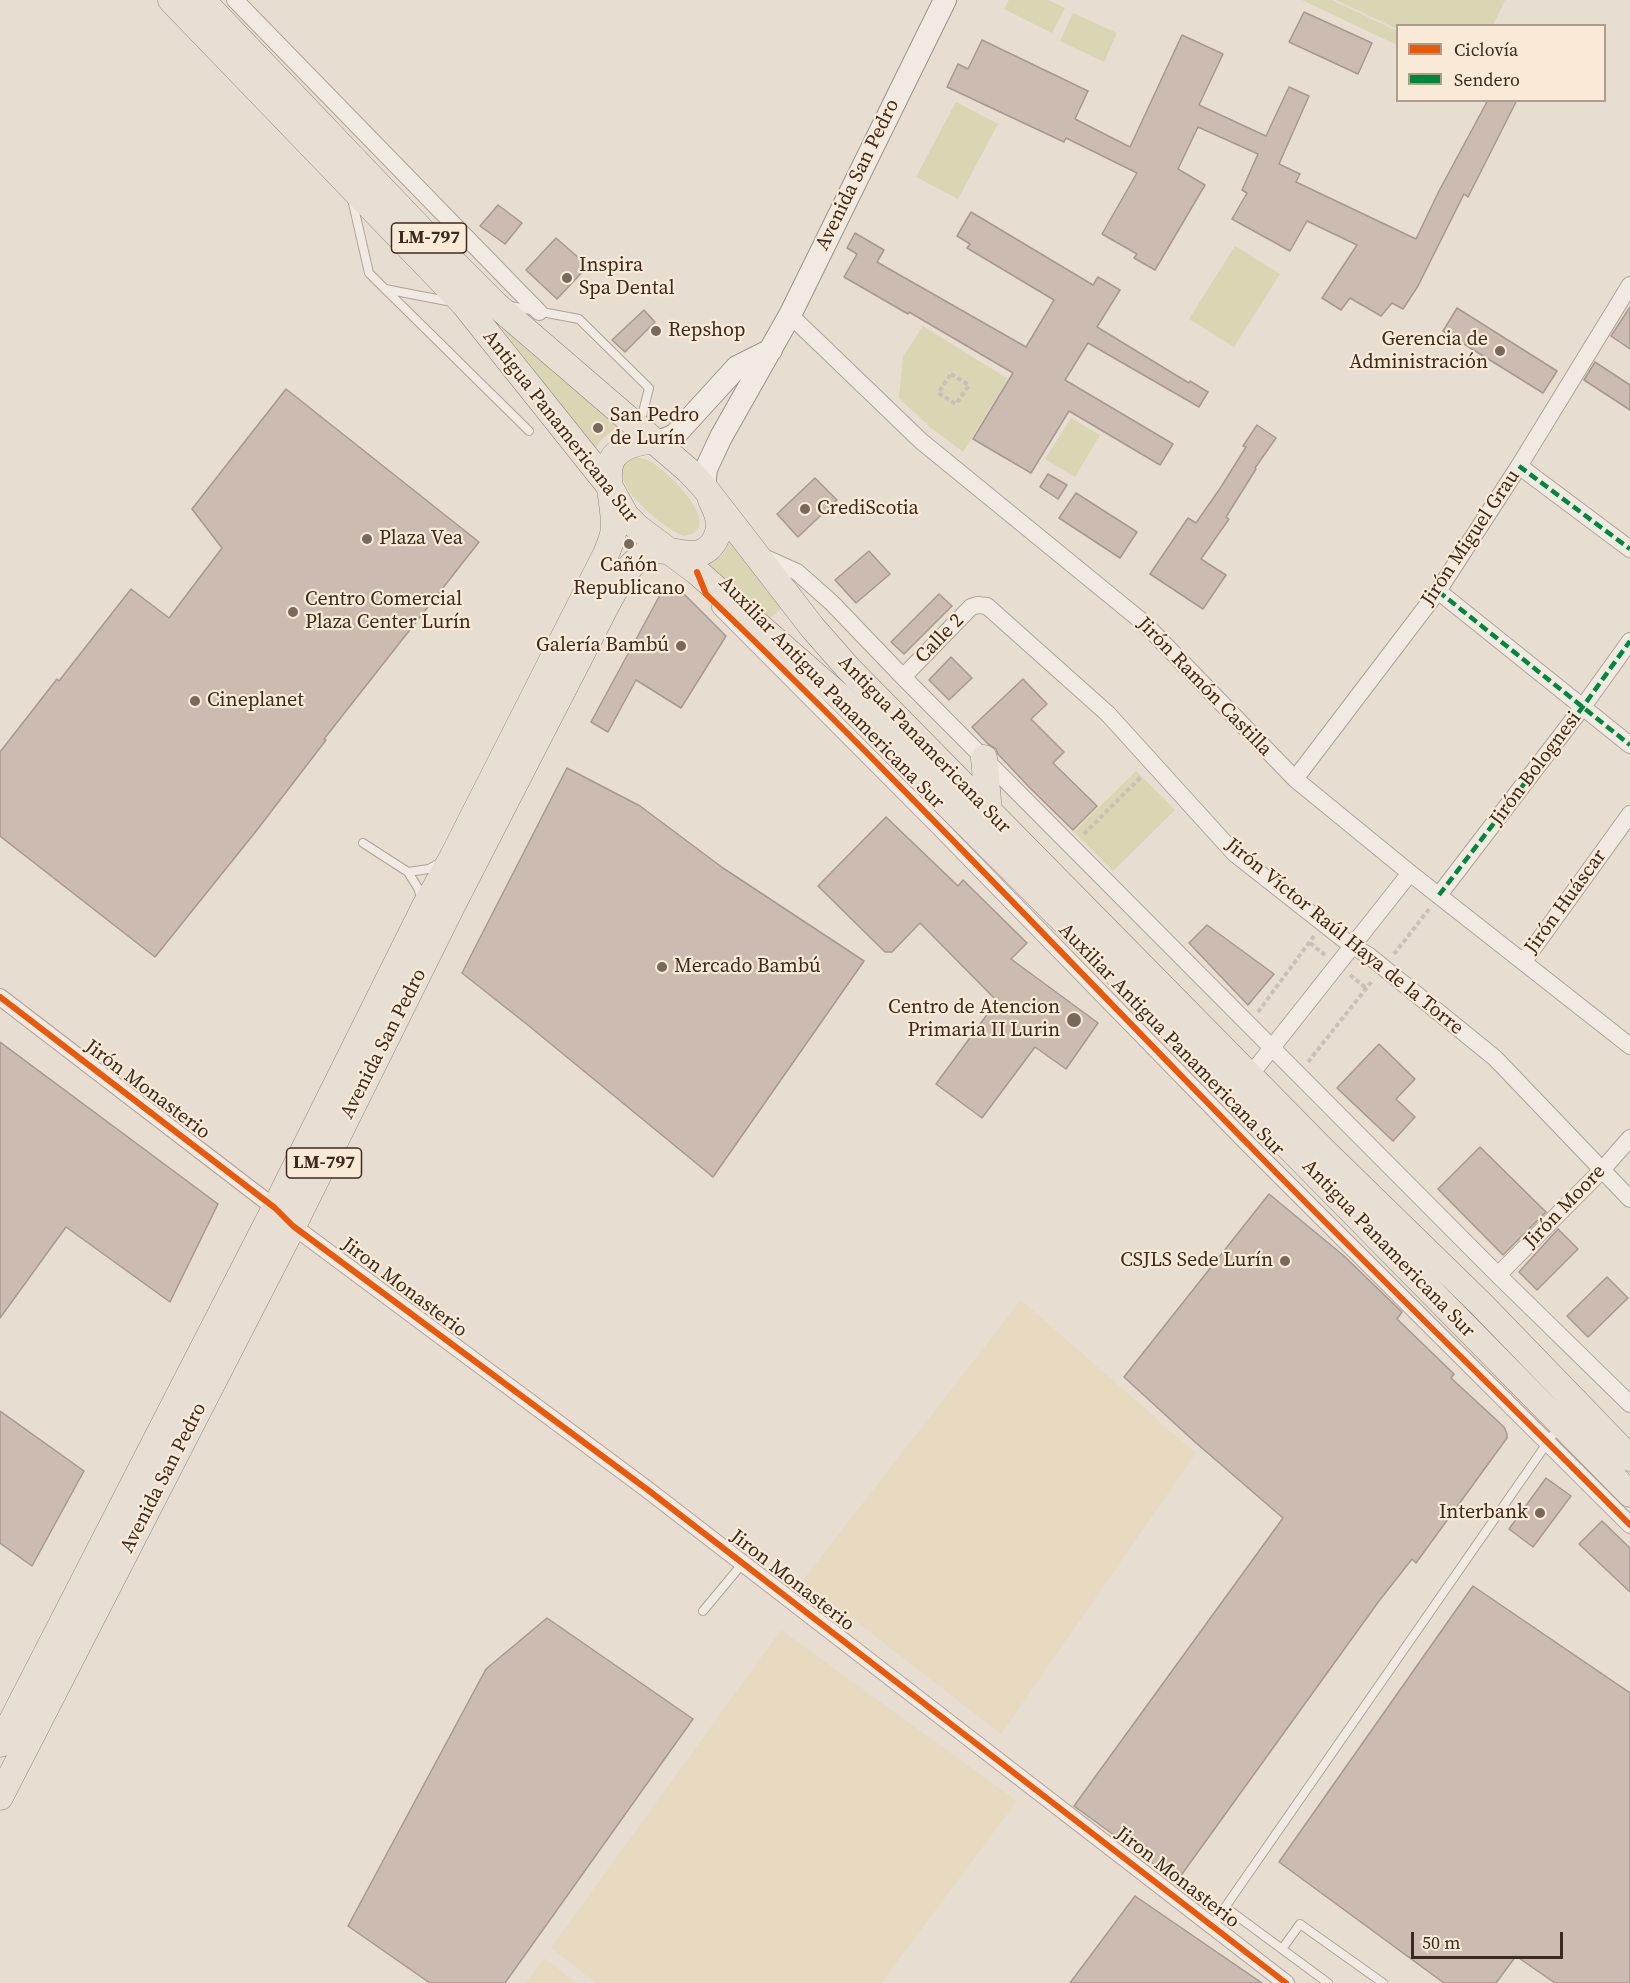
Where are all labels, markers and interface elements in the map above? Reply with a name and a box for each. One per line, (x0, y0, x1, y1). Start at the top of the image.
legend (1396, 24, 1606, 102)
text: Ciclovía (1454, 37, 1518, 62)
text: Sendero (1454, 67, 1520, 92)
street label: Avenida San Pedro (811, 95, 905, 255)
road number: LM-797 (392, 223, 466, 253)
place label: Inspira Spa Dental (579, 254, 675, 301)
marker: Inspira Spa Dental (560, 271, 574, 285)
place label: Repshop (668, 319, 745, 343)
marker: Repshop (649, 324, 663, 338)
street label: Antigua Panamericana Sur (477, 326, 643, 528)
place label: Gerencia de Administración (1349, 328, 1488, 375)
marker: Gerencia de Administración (1493, 344, 1507, 358)
place label: San Pedro de Lurín (610, 404, 699, 451)
marker: San Pedro de Lurín (591, 421, 605, 435)
street label: Jirón Miguel Grau (1416, 465, 1526, 611)
place label: CrediScotia (817, 497, 919, 521)
marker: CrediScotia (798, 502, 812, 516)
place label: Plaza Vea (379, 527, 463, 551)
marker: Plaza Vea (360, 532, 374, 546)
marker: Cañón Republicano (622, 537, 636, 551)
place label: Cañón Republicano (573, 554, 685, 601)
street label: Auxiliar Antigua Panamericana Sur (713, 572, 949, 814)
place label: Centro Comercial Plaza Center Lurín (305, 588, 471, 635)
marker: Centro Comercial Plaza Center Lurín (286, 605, 300, 619)
street label: Calle 2 (911, 609, 969, 669)
street label: Jirón Ramón Castilla (1131, 612, 1277, 762)
place label: Galería Bambú (536, 634, 669, 658)
marker: Galería Bambú (674, 639, 688, 653)
street label: Antigua Panamericana Sur (833, 651, 1015, 839)
place label: Cineplanet (207, 689, 304, 713)
marker: Cineplanet (188, 694, 202, 708)
street label: Jirón Bolognesi (1485, 707, 1587, 831)
street label: Jirón Víctor Raúl Haya de la Torre (1220, 833, 1468, 1041)
street label: Jirón Huáscar (1520, 845, 1612, 959)
street label: Auxiliar Antigua Panamericana Sur (1053, 919, 1289, 1161)
place label: Mercado Bambú (674, 955, 821, 979)
marker: Mercado Bambú (655, 960, 669, 974)
street label: Avenida San Pedro (336, 965, 432, 1123)
place label: Centro de Atencion Primaria II Lurin (888, 996, 1060, 1043)
marker: Centro de Atencion Primaria II Lurin (1065, 1011, 1083, 1029)
street label: Jirón Monasterio (79, 1035, 215, 1145)
road number: LM-797 (286, 1148, 362, 1178)
street label: Antigua Panamericana Sur (1297, 1155, 1479, 1343)
street label: Jirón Moore (1519, 1160, 1611, 1254)
street label: Jiron Monasterio (336, 1233, 472, 1343)
place label: CSJLS Sede Lurín (1120, 1249, 1273, 1273)
marker: CSJLS Sede Lurín (1278, 1254, 1292, 1268)
street label: Avenida San Pedro (116, 1399, 212, 1557)
place label: Interbank (1439, 1501, 1528, 1525)
marker: Interbank (1533, 1506, 1547, 1520)
street label: Jiron Monasterio (725, 1525, 859, 1637)
street label: Jiron Monasterio (1110, 1822, 1244, 1934)
scale bar (1414, 1920, 1566, 1958)
text: 50 m (1422, 1930, 1460, 1955)

